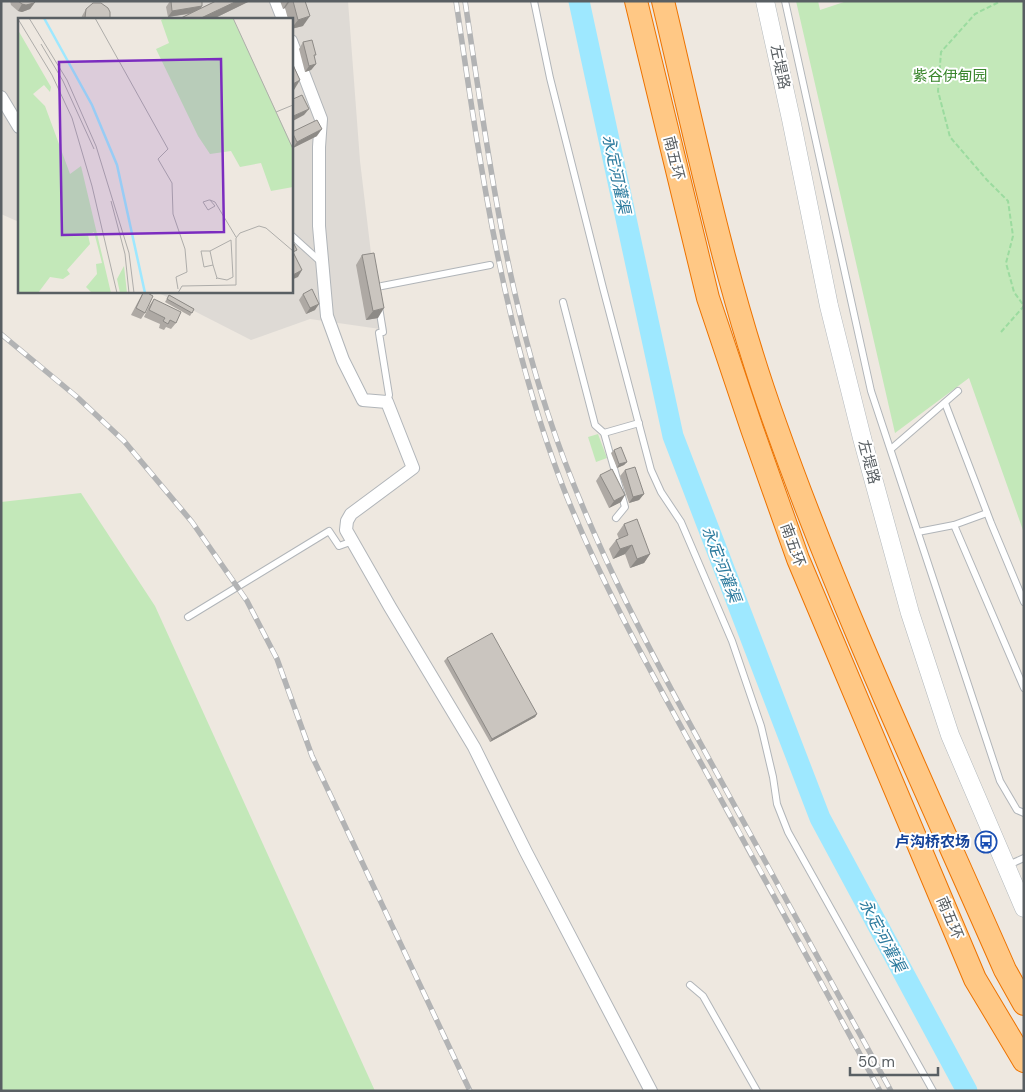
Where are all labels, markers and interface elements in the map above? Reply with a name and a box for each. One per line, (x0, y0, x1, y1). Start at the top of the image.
inset map (18, 18, 292, 292)
street label: 左堤路 (766, 43, 794, 91)
park label: 紫谷伊甸园 (912, 66, 988, 86)
water label: 永定河灌渠 (598, 133, 636, 217)
street label: 南五环 (659, 134, 689, 182)
street label: 左堤路 (854, 438, 884, 486)
street label: 南五环 (776, 520, 810, 570)
water label: 永定河灌渠 (697, 523, 746, 607)
bus stop icon: 卢沟桥农场 (974, 830, 998, 854)
place label: 卢沟桥农场 (895, 832, 970, 852)
street label: 南五环 (932, 893, 968, 943)
water label: 永定河灌渠 (855, 895, 912, 977)
scale bar (850, 1044, 938, 1076)
text: 50 m (858, 1052, 895, 1072)

